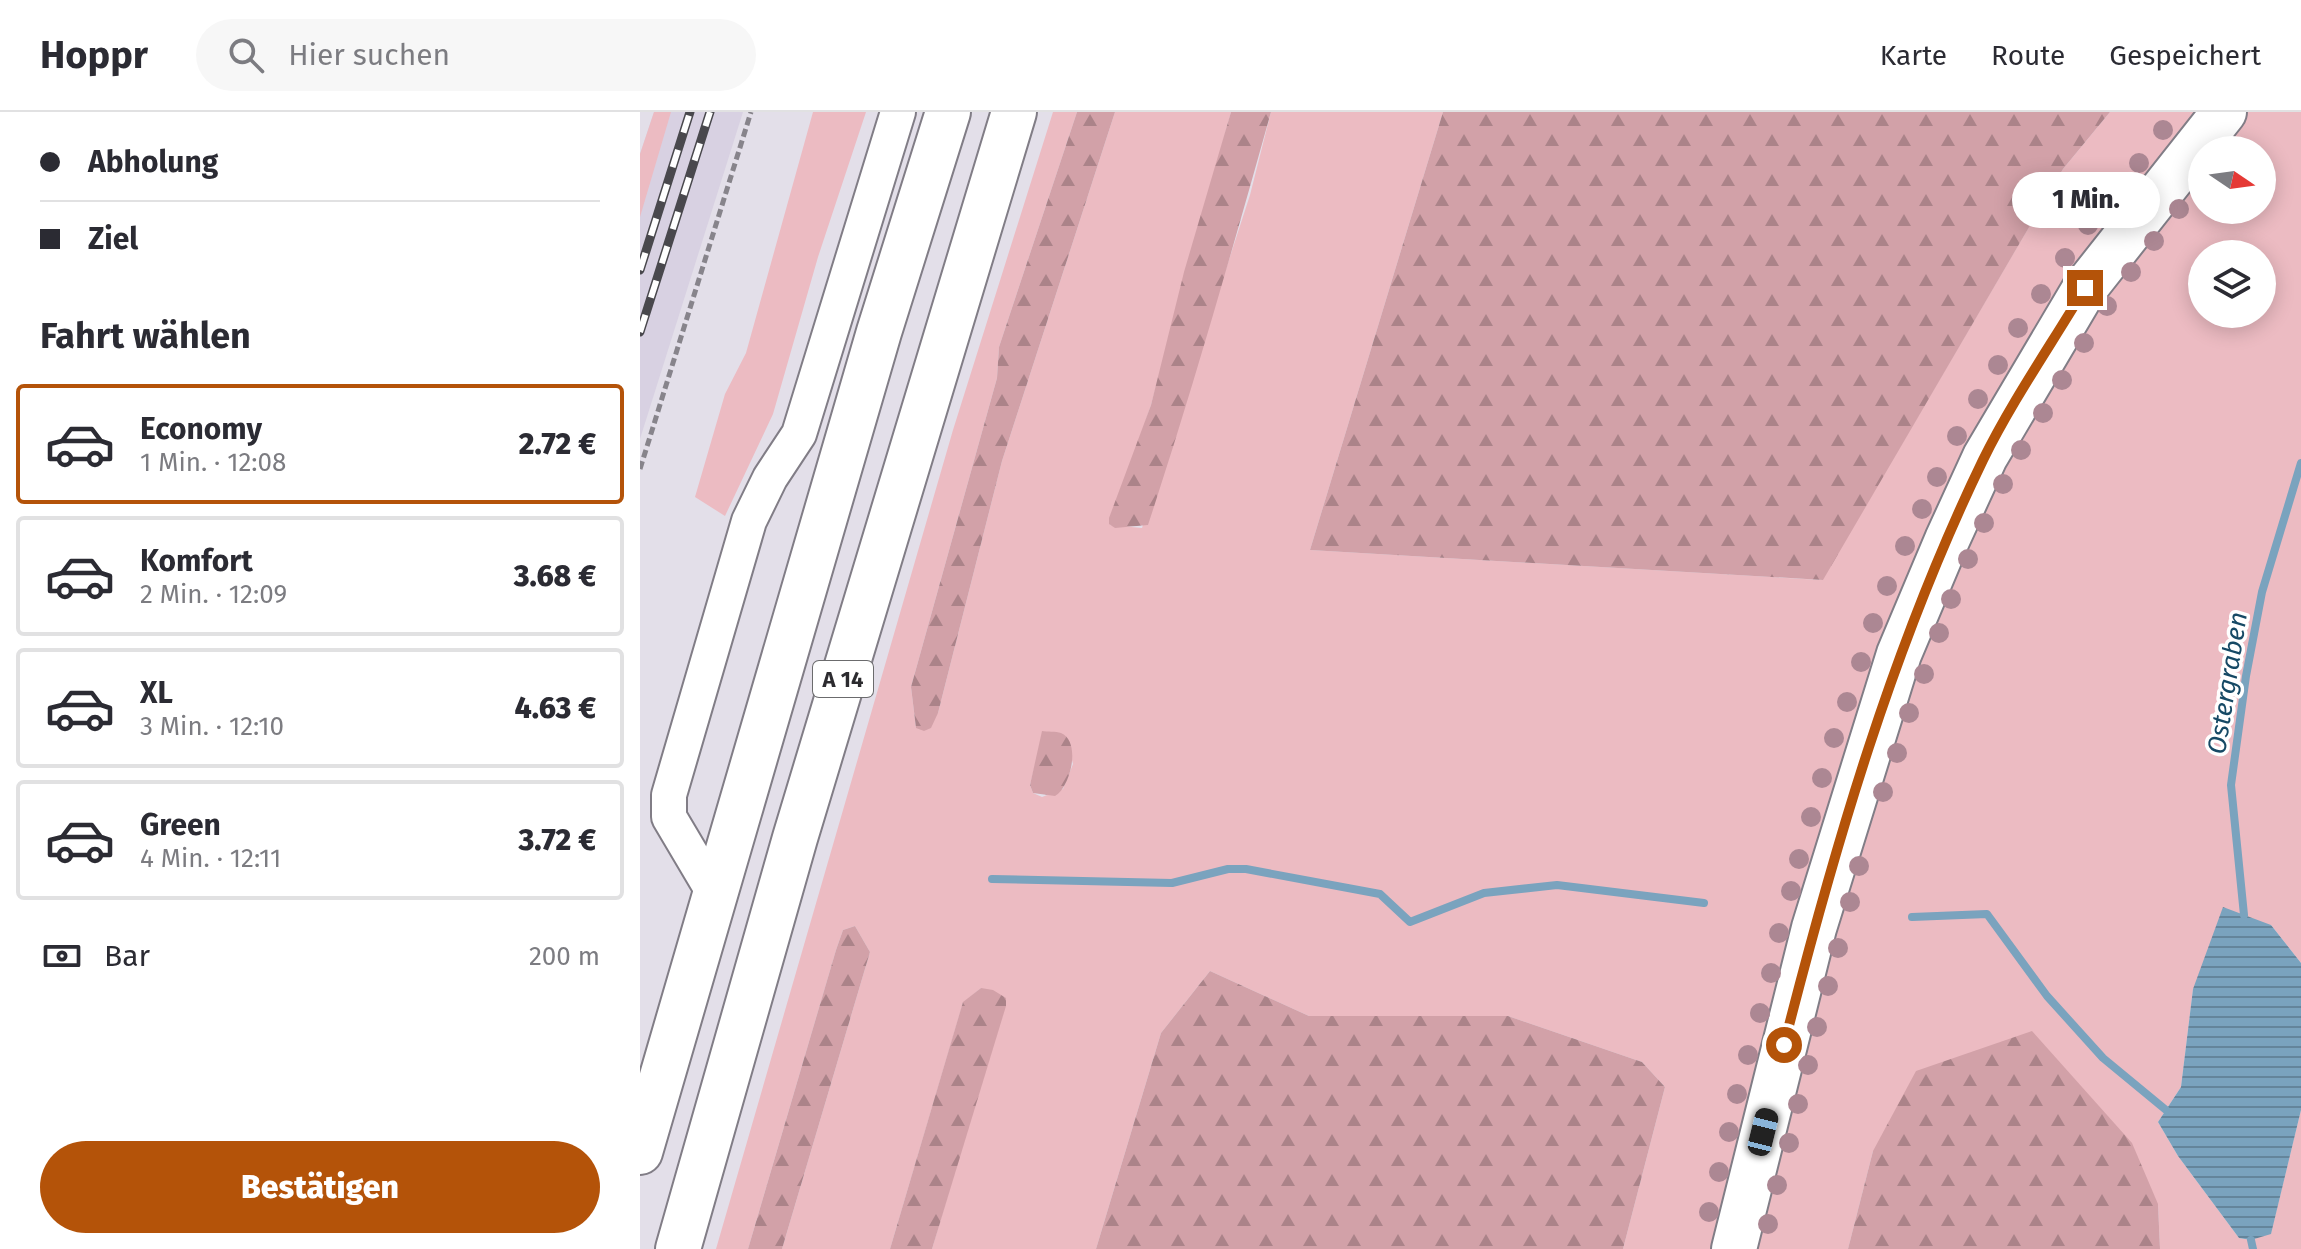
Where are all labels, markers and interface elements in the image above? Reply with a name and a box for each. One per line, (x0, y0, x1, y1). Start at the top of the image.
search box (196, 19, 756, 91)
text: Hoppr (40, 32, 148, 78)
icon: search (224, 33, 268, 77)
text: Hier suchen (288, 37, 450, 73)
text: Karte (1880, 39, 1947, 72)
text: Route (1991, 39, 2065, 72)
text: Gespeichert (2109, 39, 2261, 72)
north arrow (2188, 136, 2276, 224)
map controls (2188, 136, 2276, 328)
text: Abholung (88, 144, 218, 180)
callout: 1 Min. (2011, 172, 2159, 228)
text: 1 Min. (2052, 184, 2120, 215)
text: Ziel (88, 221, 138, 257)
button: layers (2188, 240, 2276, 328)
route end (2067, 270, 2103, 306)
text: Fahrt wählen (40, 314, 251, 358)
icon: car (44, 408, 116, 480)
text: Economy (140, 411, 262, 447)
text: 2.72 € (519, 426, 596, 462)
text: 1 Min. · 12:08 (140, 447, 286, 478)
icon: car (44, 540, 116, 612)
text: Komfort (140, 543, 253, 579)
text: 3.68 € (514, 558, 596, 594)
text: 2 Min. · 12:09 (140, 579, 287, 610)
water label: Ostergraben (2201, 610, 2254, 756)
road number: A 14 (813, 661, 873, 697)
icon: car (44, 672, 116, 744)
text: XL (140, 675, 173, 711)
text: 4.63 € (514, 690, 596, 726)
text: 3 Min. · 12:10 (140, 711, 284, 742)
icon: car (44, 804, 116, 876)
text: Green (140, 807, 221, 843)
text: 3.72 € (519, 822, 596, 858)
text: 4 Min. · 12:11 (140, 843, 281, 874)
icon: cash (40, 934, 84, 978)
text: Bar (104, 938, 150, 974)
text: 200 m (529, 941, 600, 972)
route start (1766, 1027, 1802, 1063)
car (1746, 1106, 1780, 1158)
button: Bestätigen (40, 1141, 600, 1233)

